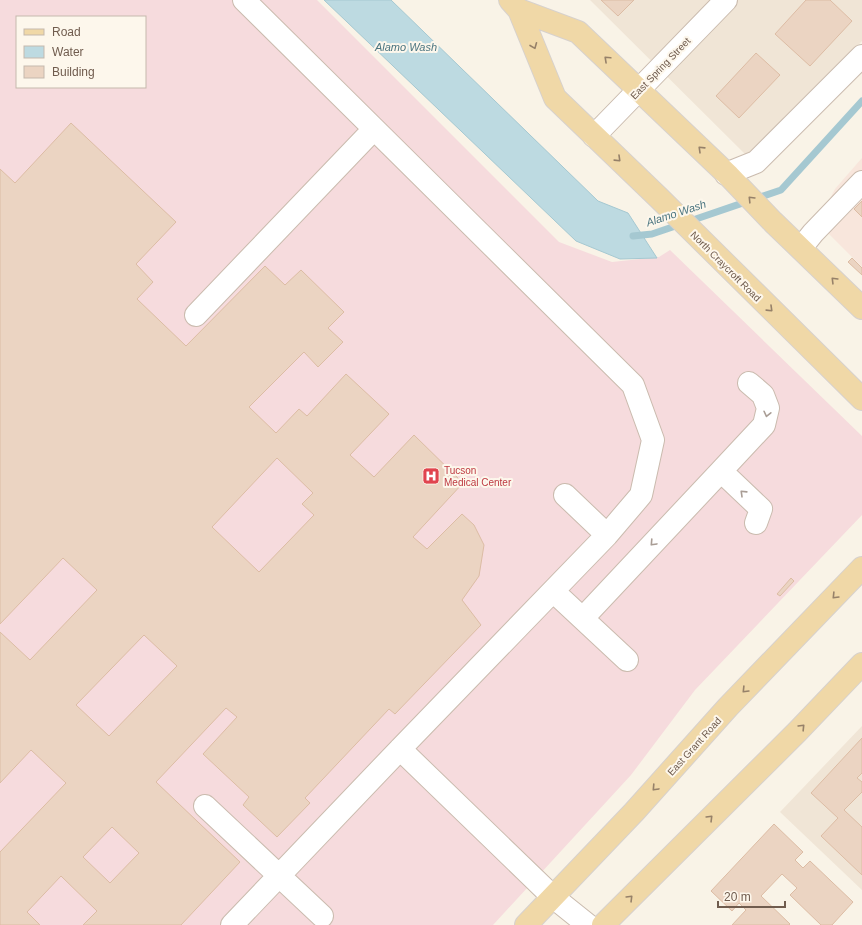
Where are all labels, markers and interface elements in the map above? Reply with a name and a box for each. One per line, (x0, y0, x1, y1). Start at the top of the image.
legend (16, 16, 146, 88)
text: Road (52, 25, 81, 39)
street label: East Spring Street (628, 35, 693, 101)
water label: Alamo Wash (374, 41, 437, 53)
one-way arrow (529, 41, 537, 49)
text: Water (52, 45, 84, 59)
one-way arrow (604, 56, 612, 64)
text: Building (52, 65, 95, 79)
one-way arrow (698, 147, 706, 154)
one-way arrow (613, 154, 621, 162)
one-way arrow (748, 196, 756, 204)
water label: Alamo Wash (644, 198, 707, 229)
street label: North Craycroft Road (688, 229, 763, 304)
one-way arrow (831, 278, 839, 285)
one-way arrow (765, 304, 773, 312)
one-way arrow (763, 411, 771, 417)
place label: Tucson Medical Center (444, 465, 512, 488)
hospital icon: Tucson Medical Center (421, 466, 441, 486)
one-way arrow (740, 490, 748, 497)
one-way arrow (650, 538, 658, 546)
one-way arrow (832, 591, 840, 599)
one-way arrow (742, 685, 750, 693)
street label: East Grant Road (665, 715, 723, 778)
one-way arrow (797, 724, 805, 732)
one-way arrow (653, 783, 660, 791)
one-way arrow (705, 816, 713, 823)
scale bar (718, 883, 785, 909)
text: 20 m (724, 890, 751, 904)
one-way arrow (625, 895, 633, 902)

